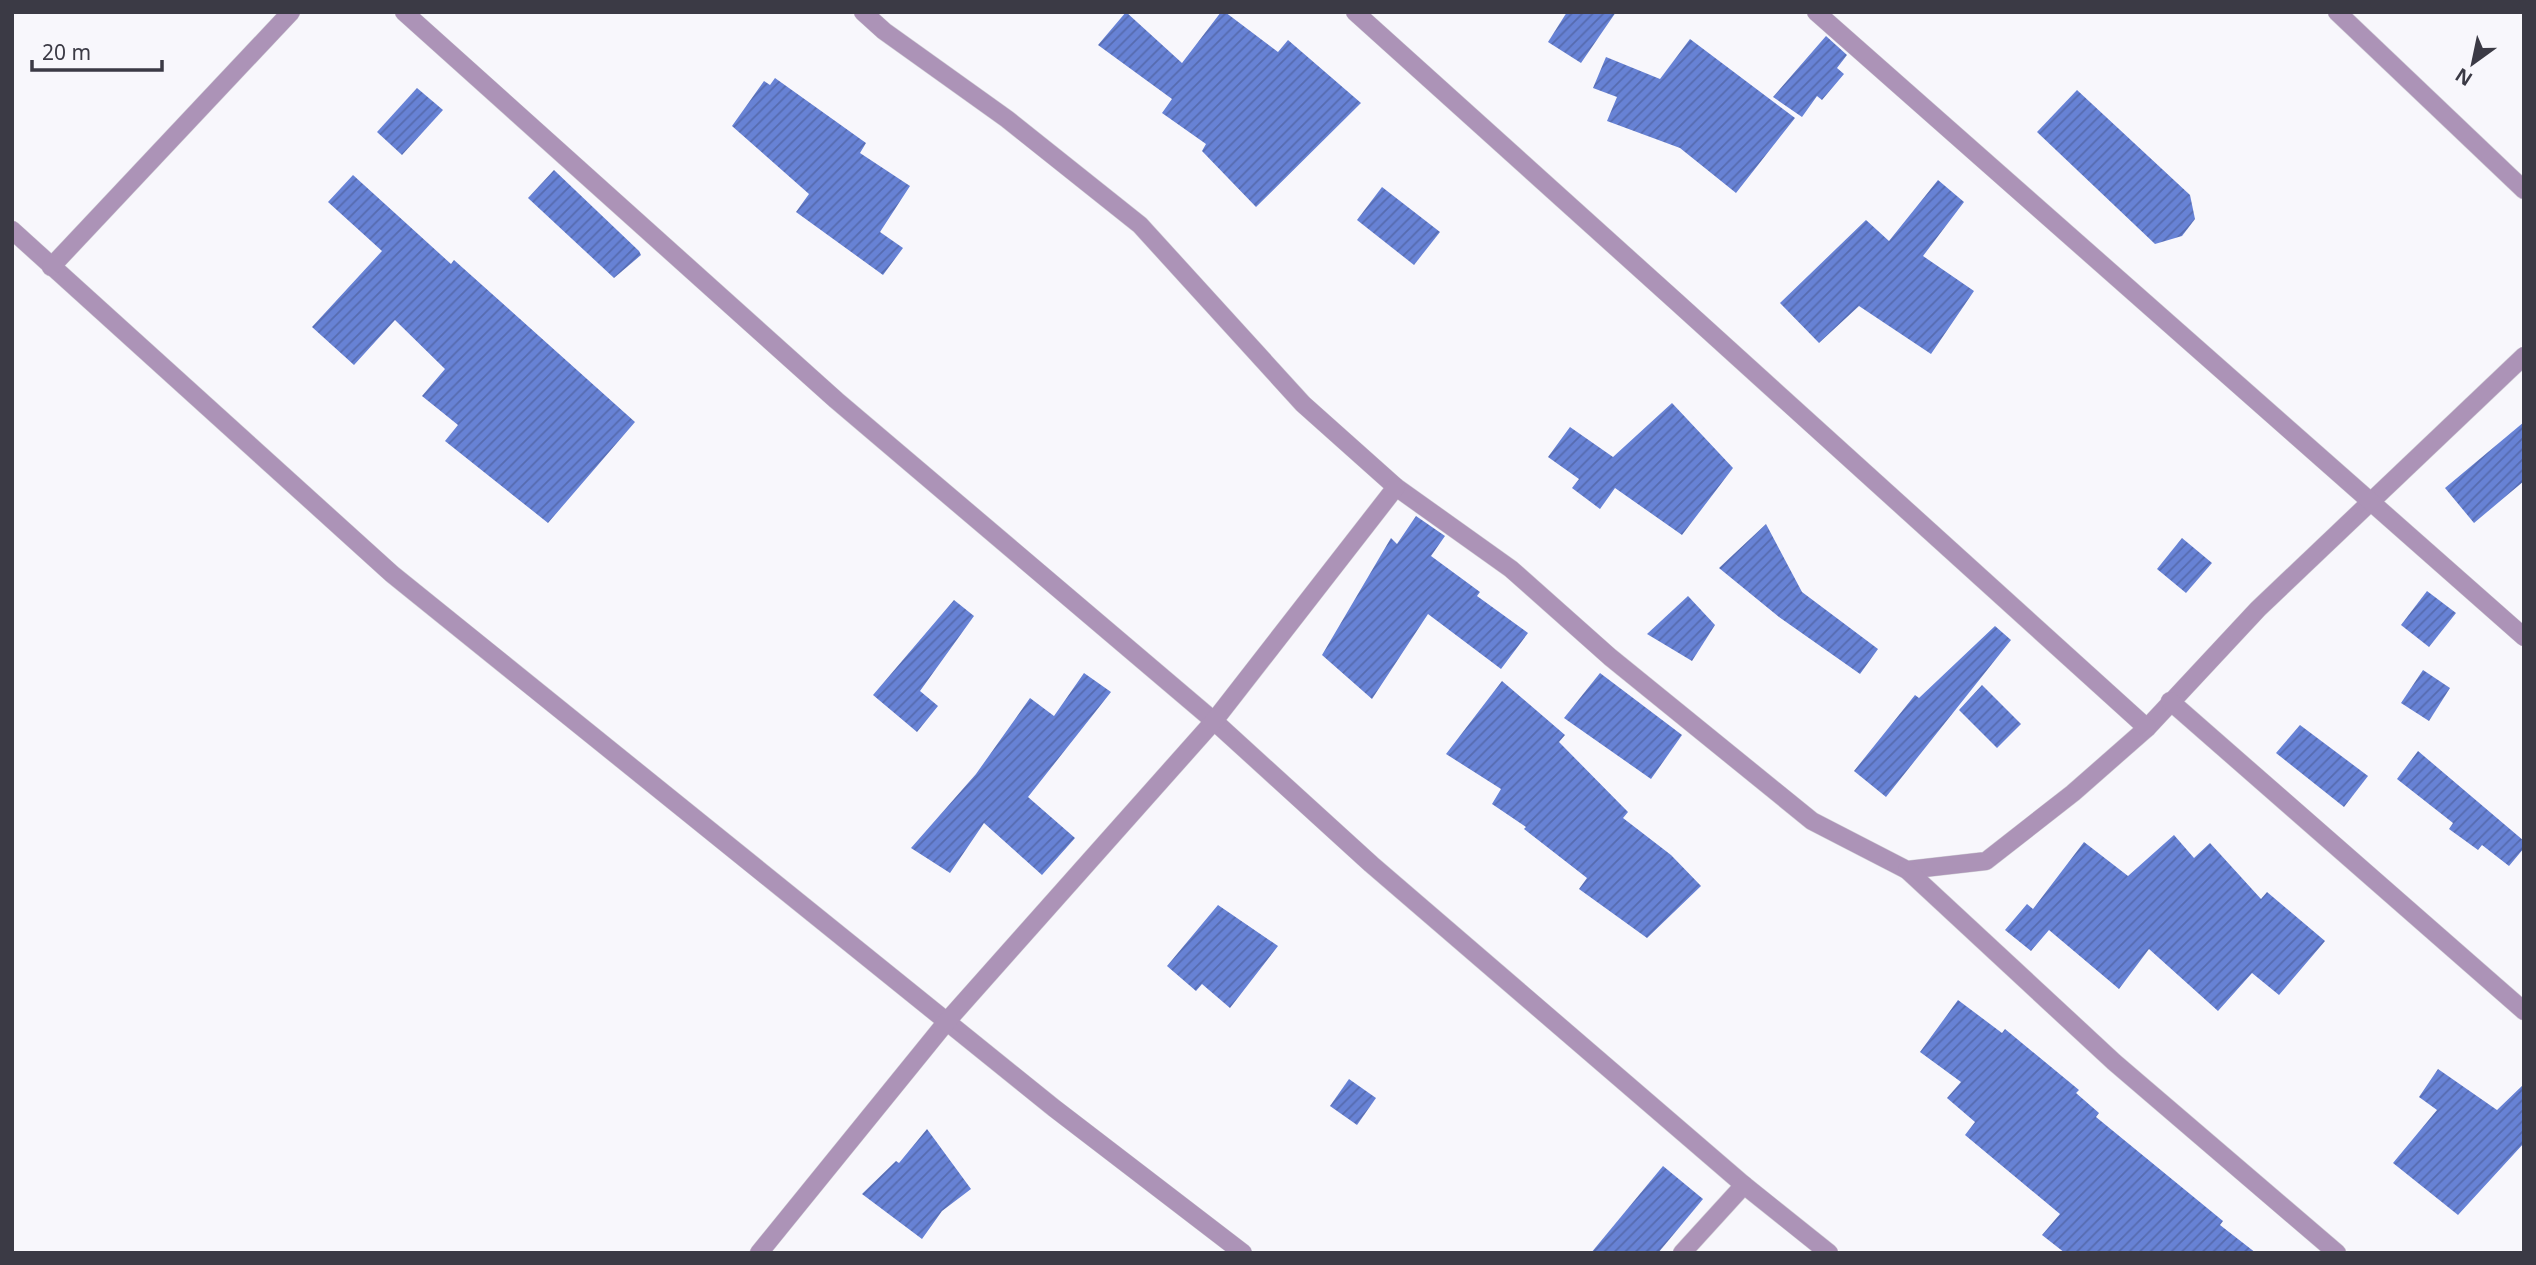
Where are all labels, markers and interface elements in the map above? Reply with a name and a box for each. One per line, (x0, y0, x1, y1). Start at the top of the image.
scale bar (32, 28, 161, 72)
north arrow (2438, 28, 2508, 98)
text: 20 m (42, 38, 91, 66)
text: N (2450, 62, 2477, 92)

